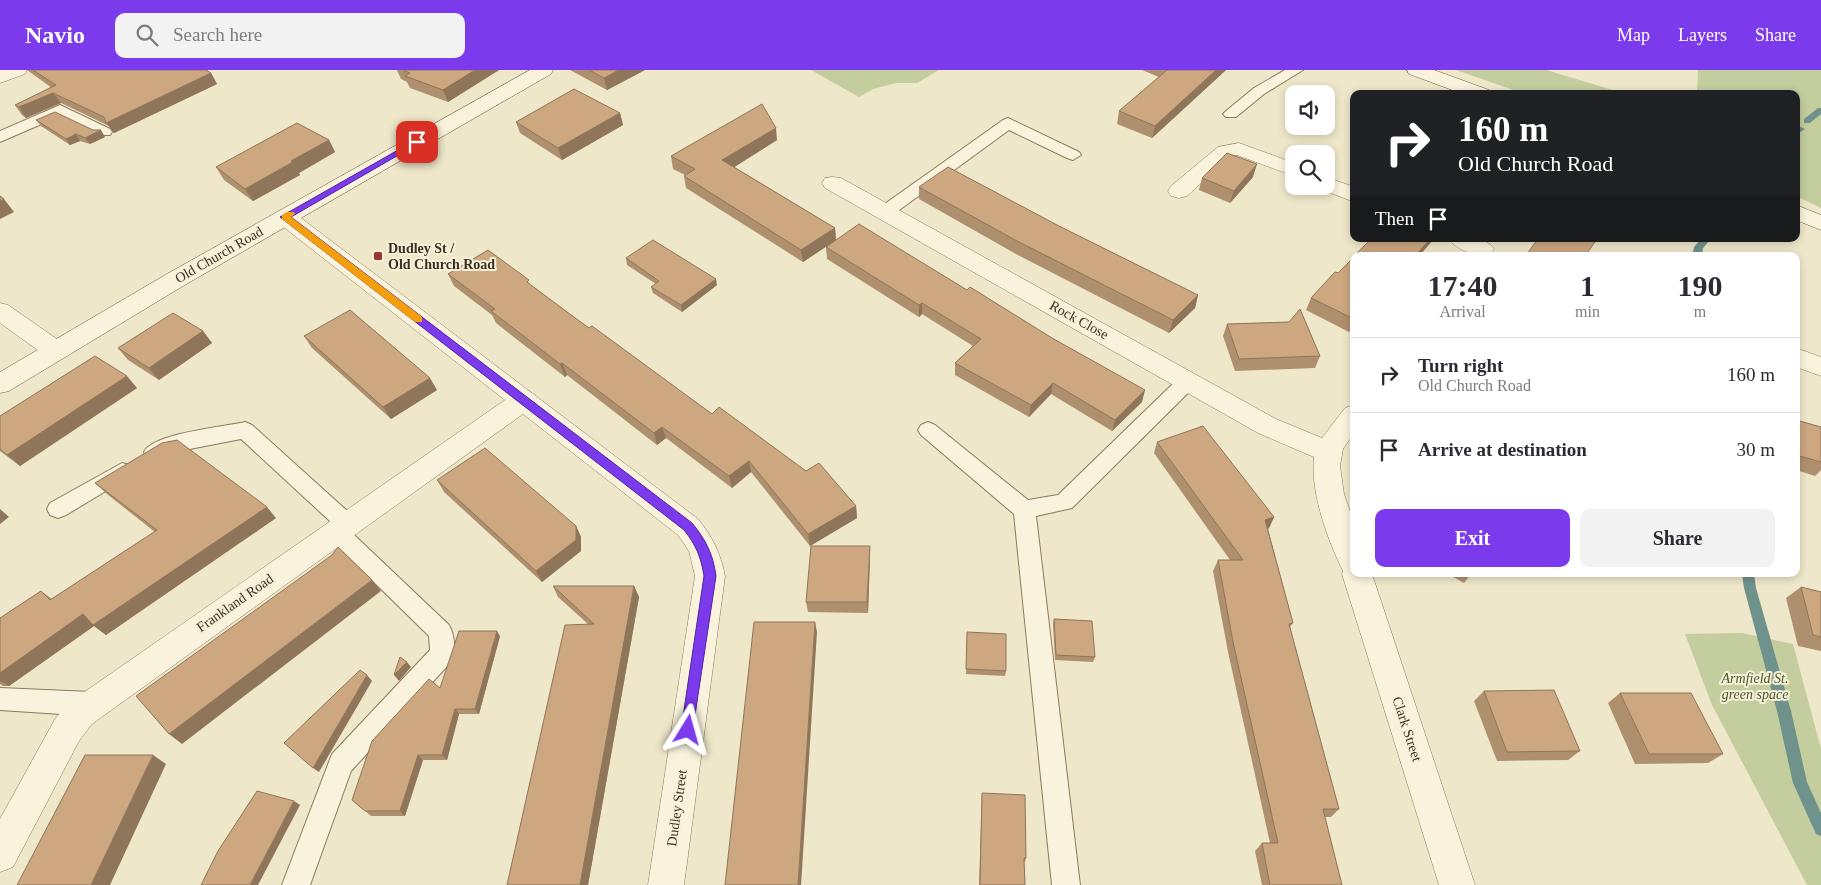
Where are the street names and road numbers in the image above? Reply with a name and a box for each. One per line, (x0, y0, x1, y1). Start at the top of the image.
street label: Old Church Road (172, 224, 266, 286)
street label: Rock Close (1047, 298, 1111, 342)
street label: Frankland Road (194, 571, 276, 635)
street label: Clark Street (1389, 695, 1425, 763)
street label: Dudley Street (664, 769, 690, 847)

